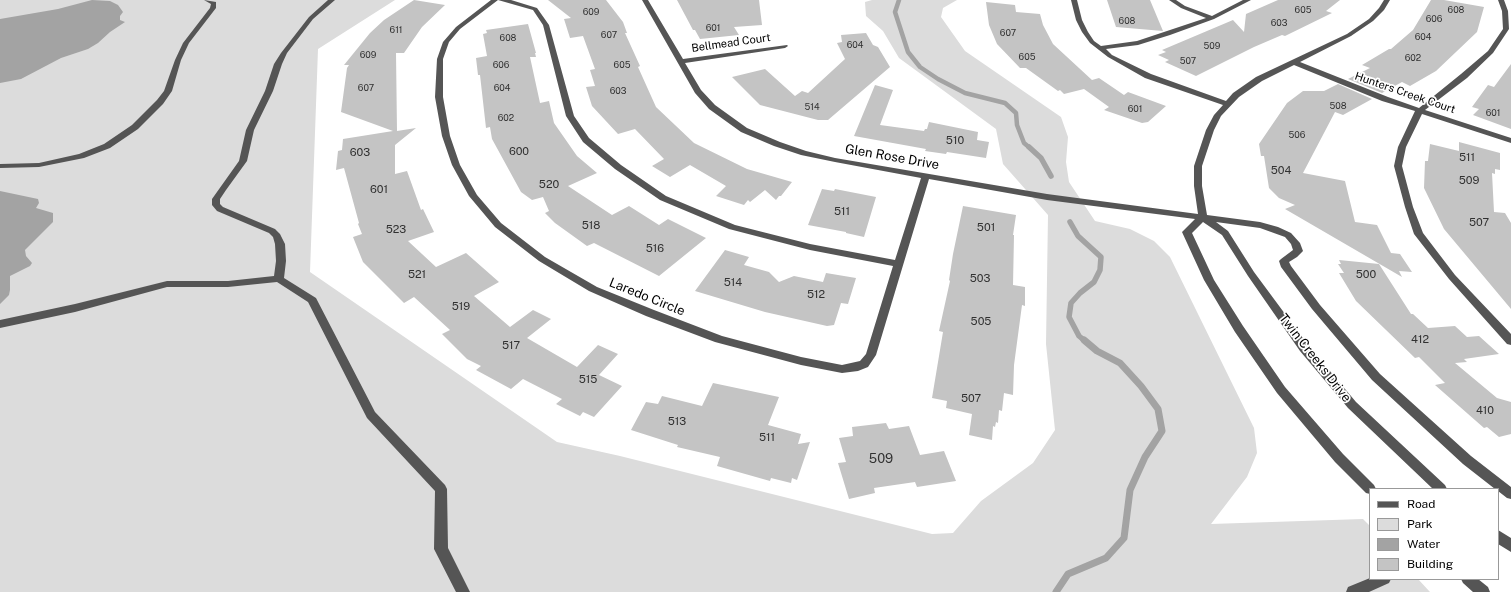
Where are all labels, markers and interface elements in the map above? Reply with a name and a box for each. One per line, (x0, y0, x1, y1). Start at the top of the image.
house number: 605 (1295, 5, 1311, 15)
house number: 608 (1448, 5, 1464, 15)
house number: 609 (583, 7, 599, 17)
house number: 606 (1426, 14, 1442, 24)
house number: 608 (1119, 16, 1135, 26)
house number: 603 (1271, 18, 1287, 28)
house number: 601 (706, 23, 720, 33)
house number: 611 (390, 25, 402, 35)
house number: 607 (1000, 28, 1016, 38)
house number: 607 (601, 30, 617, 40)
street label: Bellmead Court (691, 31, 771, 55)
house number: 604 (1415, 32, 1431, 42)
house number: 608 (500, 33, 516, 43)
house number: 604 (847, 40, 863, 50)
house number: 509 (1204, 41, 1220, 51)
house number: 609 (360, 50, 376, 60)
house number: 605 (1019, 52, 1035, 62)
house number: 602 (1405, 53, 1421, 63)
house number: 507 (1180, 56, 1196, 66)
house number: 606 (493, 60, 509, 70)
house number: 605 (614, 60, 630, 70)
street label: Hunters Creek Court (1353, 70, 1457, 116)
house number: 607 (358, 83, 374, 93)
house number: 604 (494, 83, 510, 93)
house number: 603 (610, 86, 626, 96)
house number: 508 (1329, 101, 1347, 111)
house number: 514 (804, 102, 820, 112)
house number: 601 (1128, 104, 1142, 114)
house number: 601 (1486, 108, 1500, 118)
house number: 602 (498, 113, 514, 123)
house number: 506 (1289, 130, 1305, 140)
house number: 510 (946, 134, 964, 148)
street label: Glen Rose Drive (844, 141, 940, 173)
house number: 600 (509, 145, 529, 159)
house number: 603 (350, 146, 370, 160)
house number: 511 (1459, 151, 1475, 165)
house number: 504 (1271, 164, 1291, 178)
house number: 509 (1459, 174, 1479, 188)
house number: 520 (539, 178, 559, 192)
house number: 601 (370, 183, 388, 197)
house number: 511 (834, 205, 850, 219)
house number: 507 (1469, 216, 1489, 230)
house number: 518 (582, 219, 600, 233)
house number: 501 (977, 221, 995, 235)
house number: 523 (386, 223, 406, 237)
house number: 516 (646, 242, 664, 256)
house number: 521 (408, 268, 426, 282)
house number: 500 (1356, 268, 1376, 282)
house number: 503 (970, 272, 990, 286)
street label: Laredo Circle (607, 275, 687, 319)
house number: 514 (724, 276, 742, 290)
house number: 512 (807, 288, 825, 302)
house number: 519 (452, 300, 470, 314)
street label: Twin Creeks Drive (1276, 311, 1354, 405)
house number: 505 (971, 315, 991, 329)
house number: 412 (1411, 333, 1429, 347)
house number: 517 (502, 339, 520, 353)
house number: 515 (579, 373, 597, 387)
house number: 507 (961, 392, 981, 406)
house number: 410 (1476, 404, 1494, 418)
house number: 513 (668, 415, 686, 429)
house number: 511 (759, 431, 775, 445)
house number: 509 (869, 451, 893, 467)
legend (1369, 488, 1499, 580)
text: Road (1407, 497, 1435, 511)
text: Park (1407, 517, 1433, 531)
text: Water (1407, 537, 1440, 551)
text: Building (1407, 557, 1453, 571)

